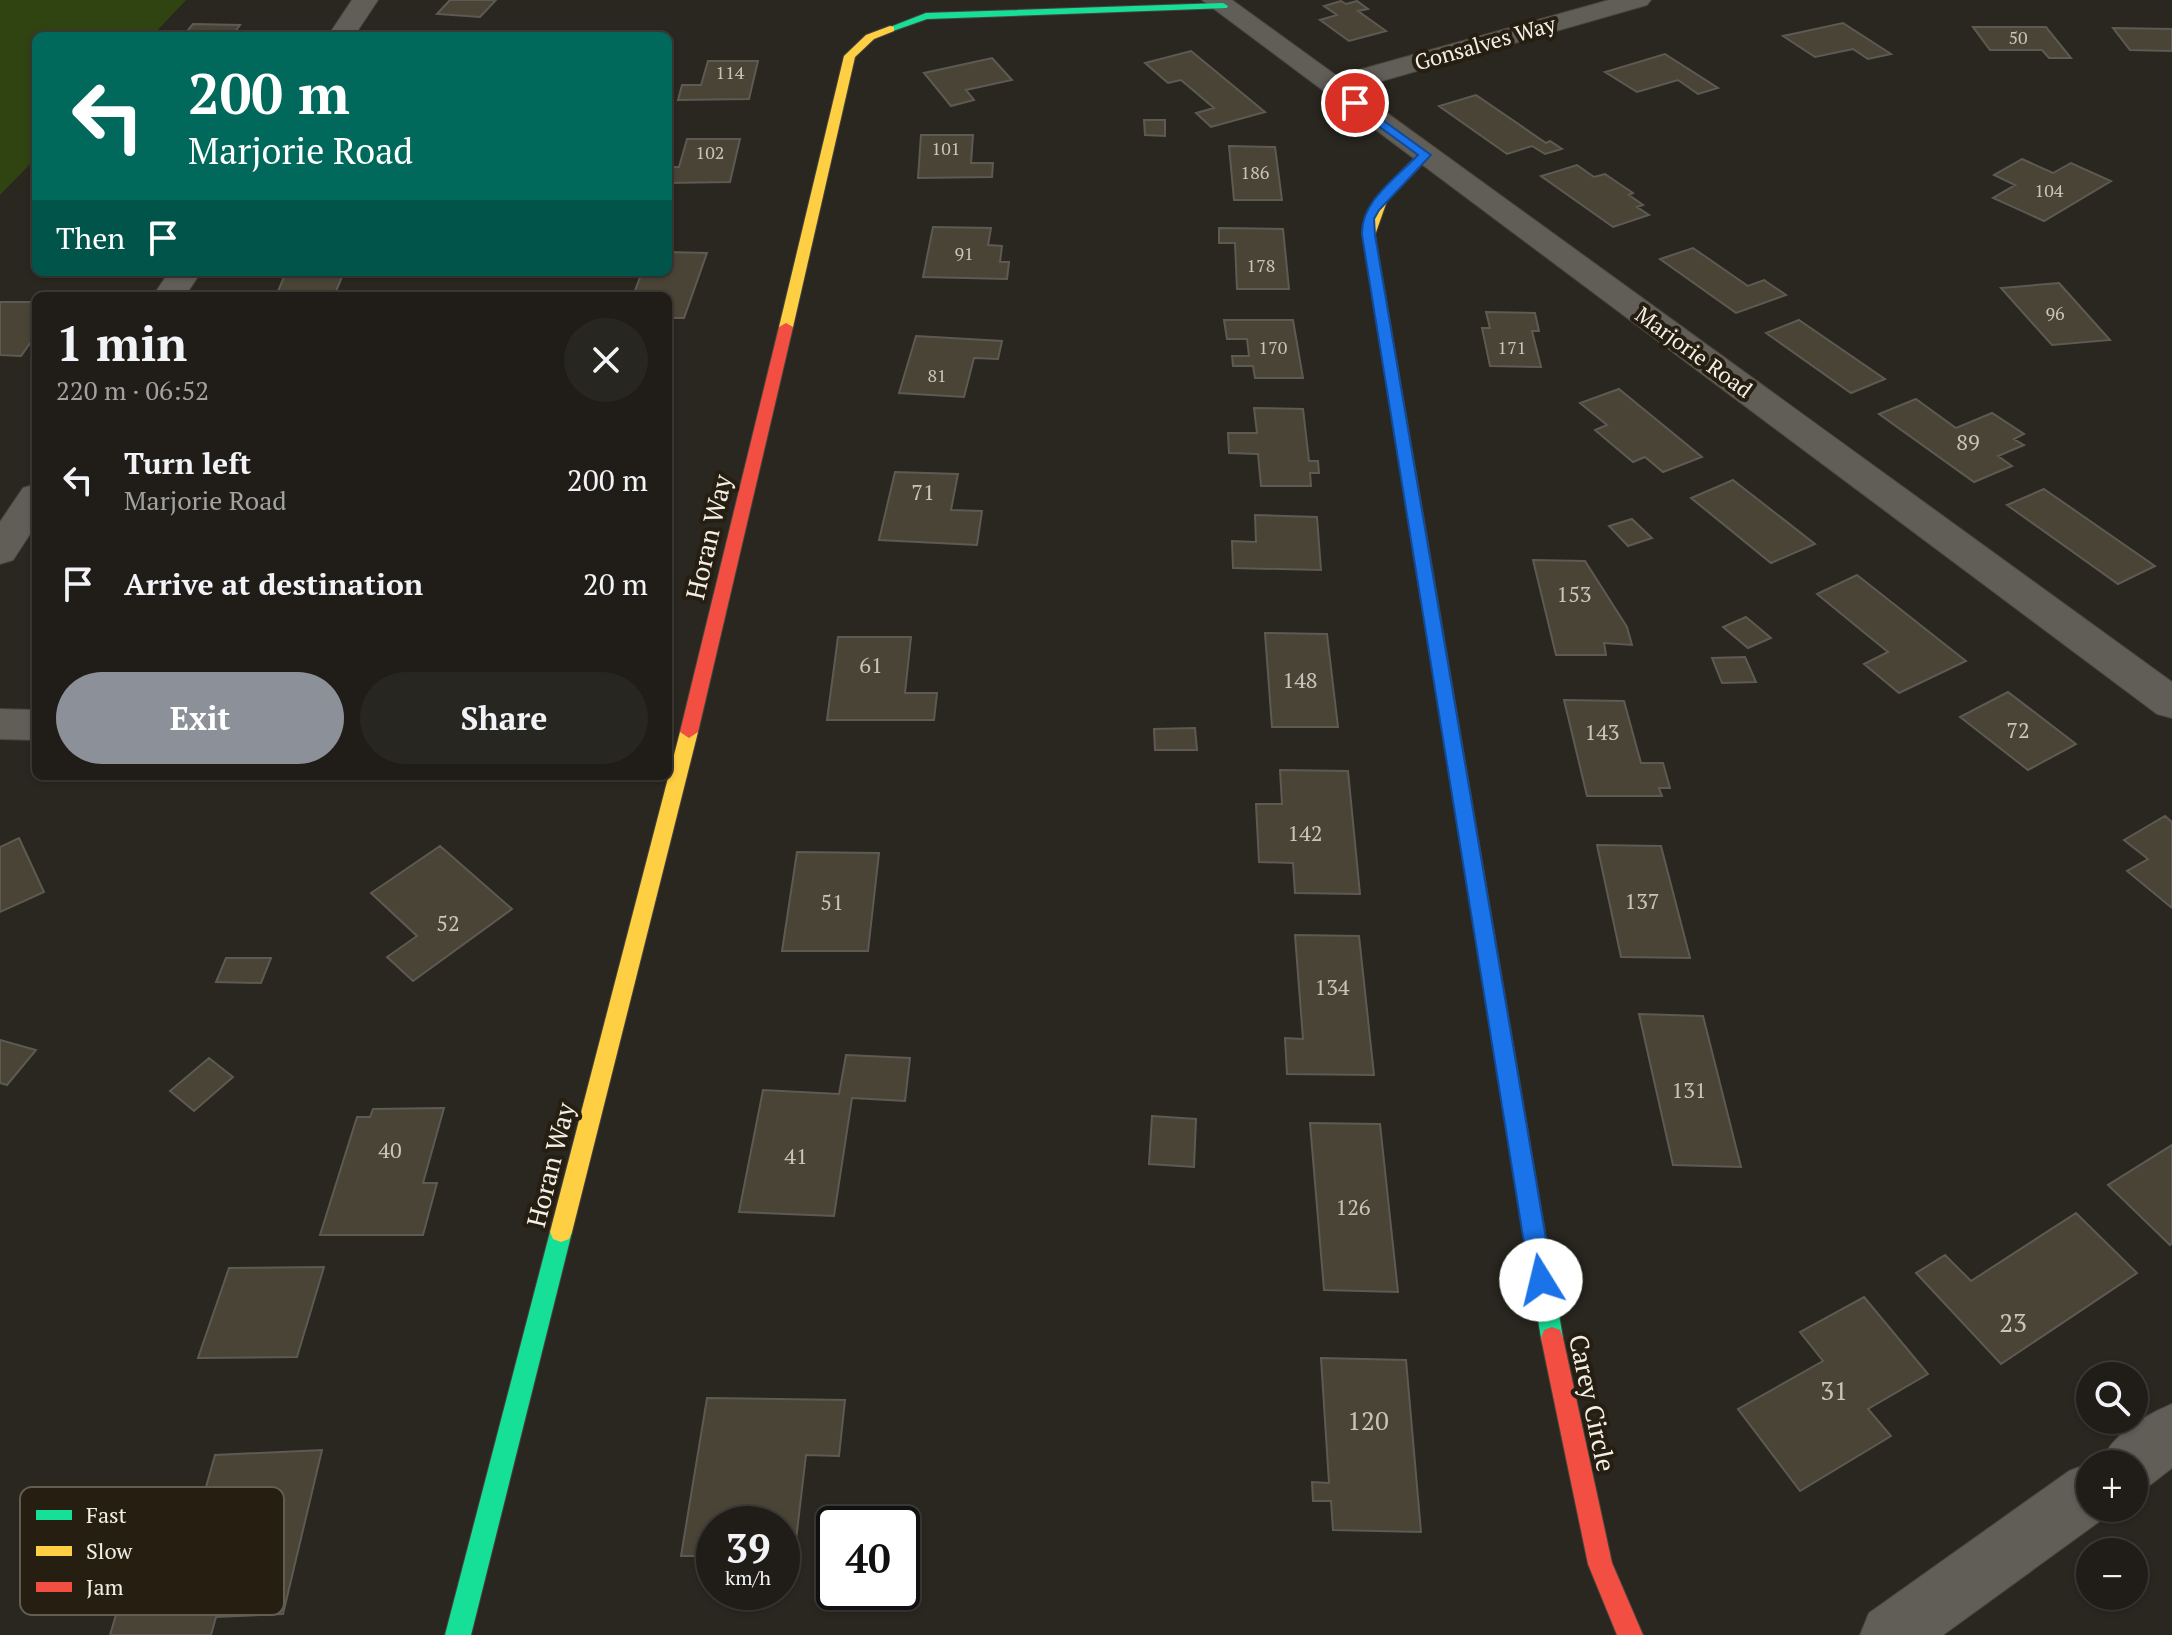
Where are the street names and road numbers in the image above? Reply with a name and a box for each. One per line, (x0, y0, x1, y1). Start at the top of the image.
street label: Gonsalves Way (1411, 8, 1560, 77)
street label: Marjorie Road (1630, 299, 1759, 404)
street label: Horan Way (677, 470, 739, 602)
street label: Horan Way (518, 1098, 582, 1231)
street label: Carey Circle (1562, 1331, 1624, 1475)

